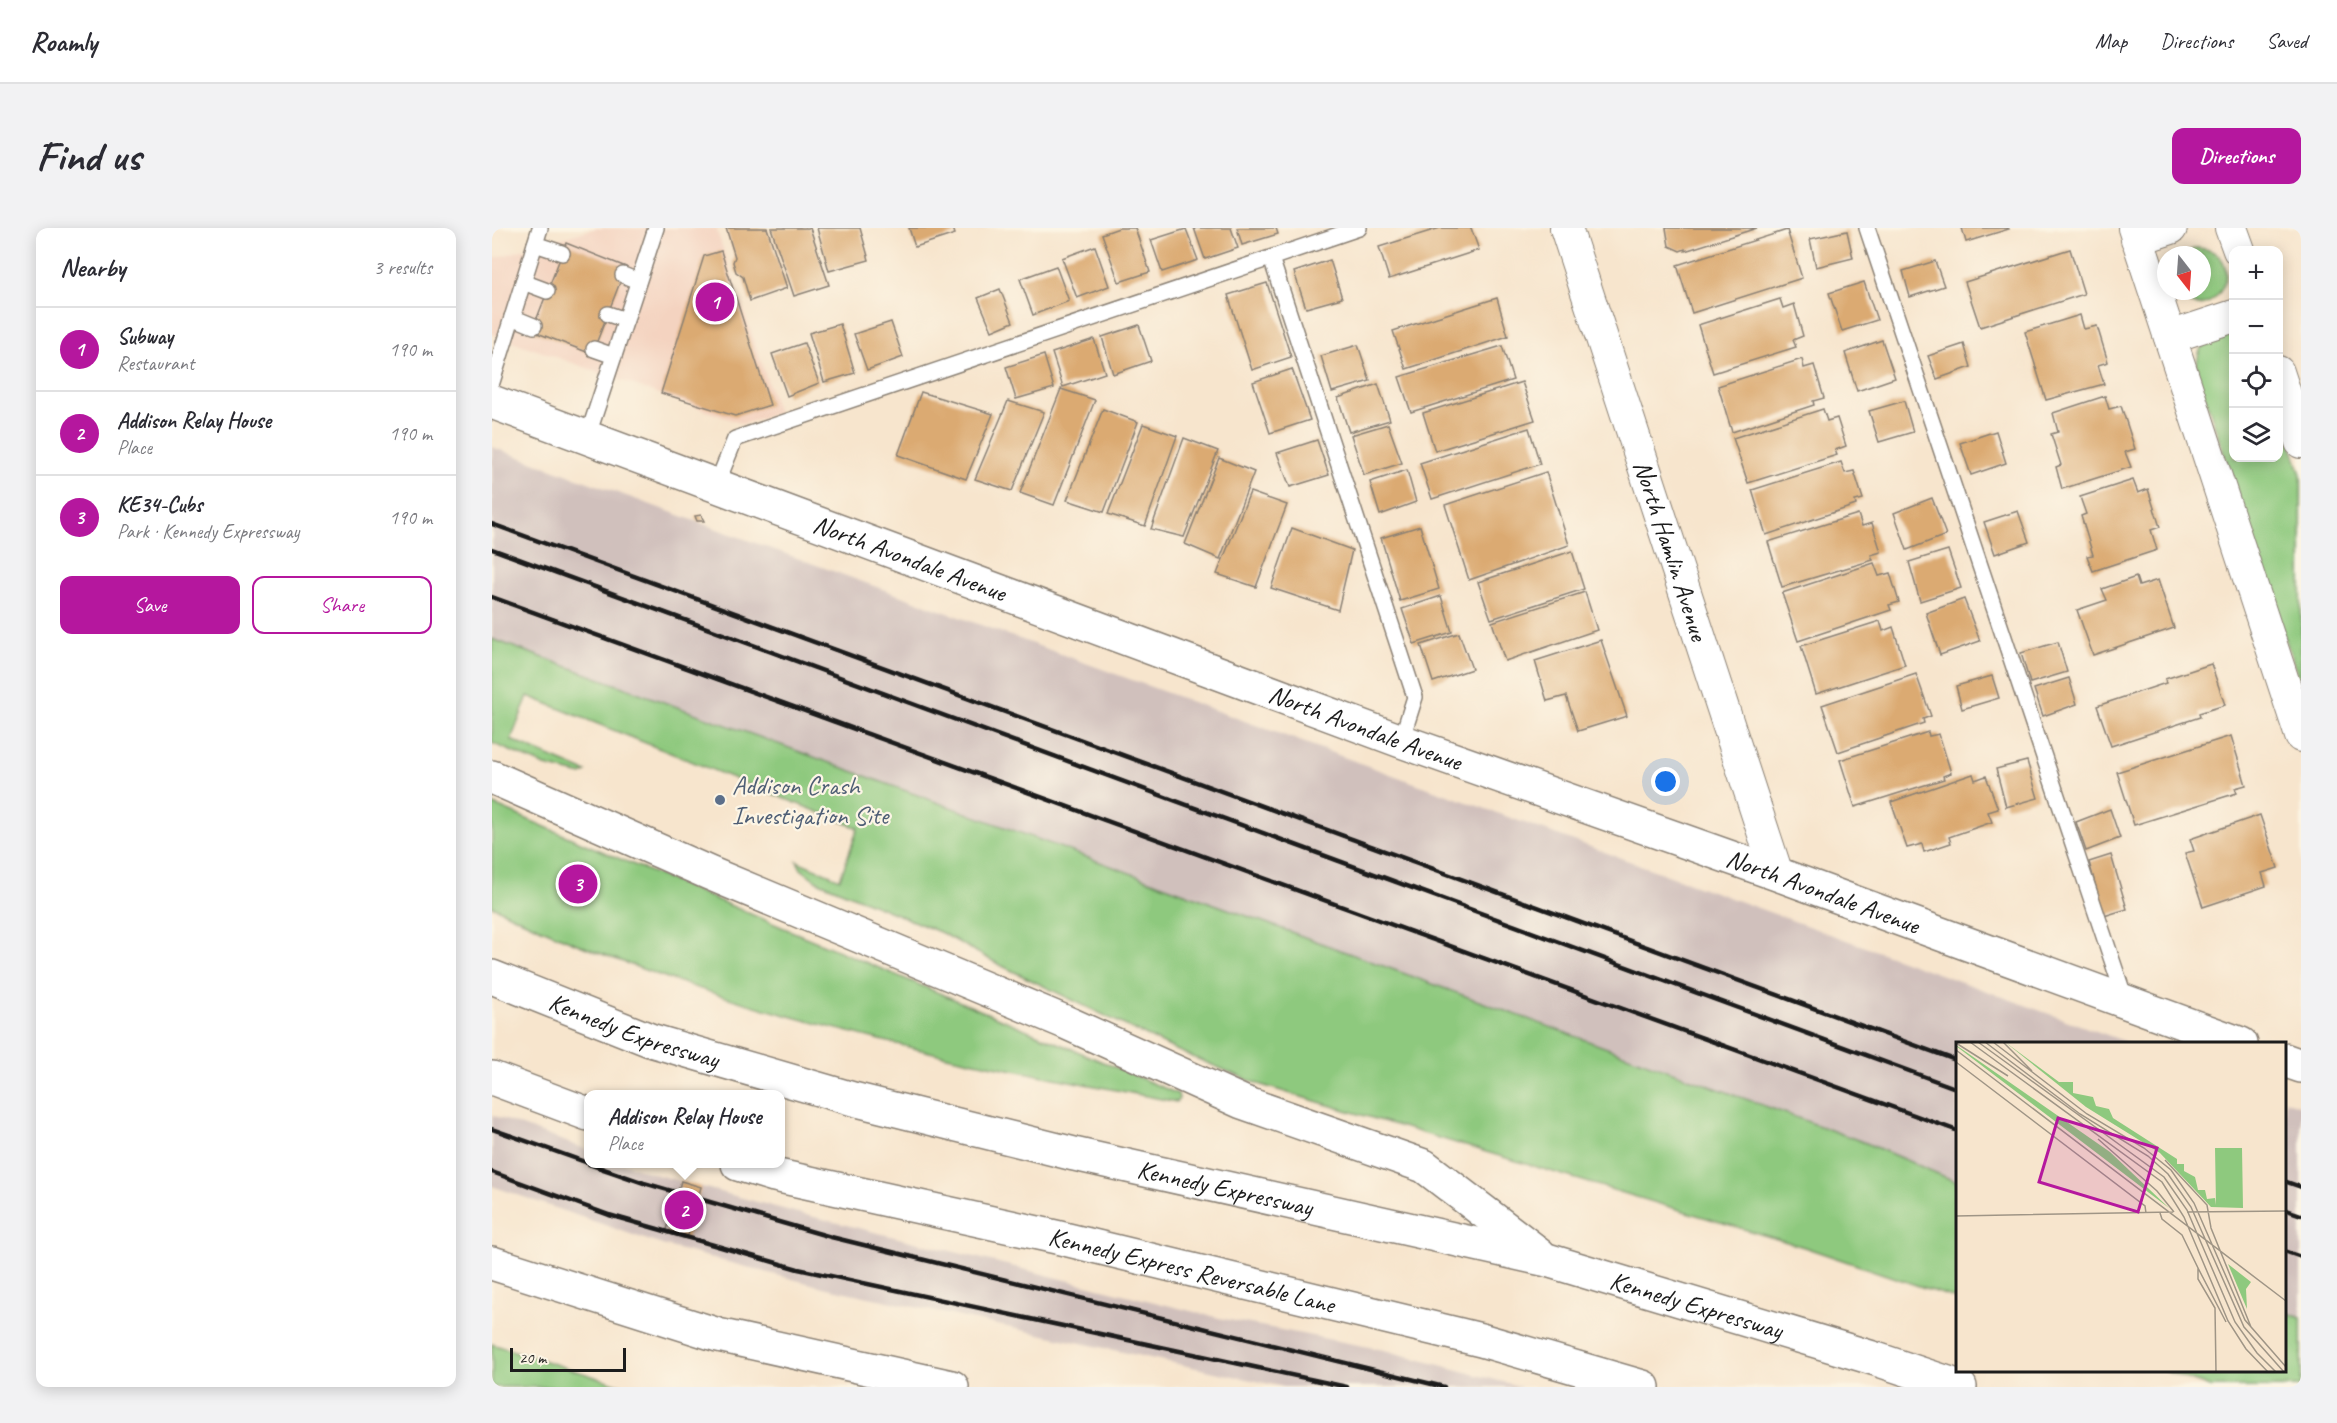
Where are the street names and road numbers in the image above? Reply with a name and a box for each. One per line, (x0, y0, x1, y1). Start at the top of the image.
street label: North Hamlin Avenue (1626, 456, 1717, 646)
street label: North Avondale Avenue (809, 507, 1012, 609)
street label: North Avondale Avenue (1264, 677, 1468, 778)
street label: North Avondale Avenue (1722, 841, 1925, 942)
street label: Kennedy Expressway (544, 985, 725, 1076)
street label: Kennedy Expressway (1134, 1152, 1318, 1224)
street label: Kennedy Express Reversable Lane (1046, 1219, 1341, 1321)
street label: Kennedy Expressway (1606, 1263, 1789, 1347)

